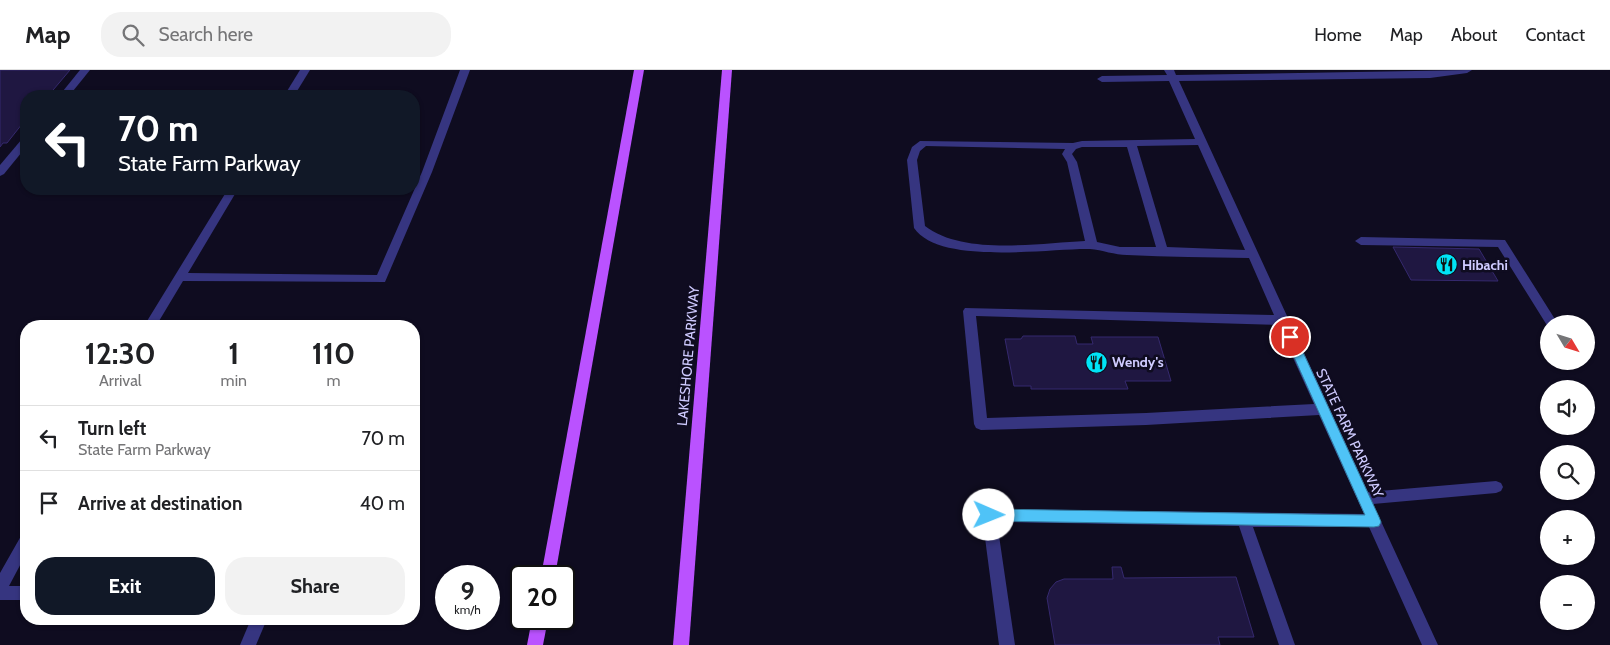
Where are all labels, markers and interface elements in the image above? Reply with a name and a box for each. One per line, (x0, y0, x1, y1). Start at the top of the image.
search box (101, 12, 451, 57)
text: Map (25, 20, 71, 49)
icon: search (119, 21, 147, 49)
text: Search here (159, 23, 253, 46)
text: Home (1314, 24, 1362, 46)
text: Map (1390, 24, 1423, 46)
text: About (1451, 24, 1497, 46)
text: Contact (1525, 24, 1585, 46)
text: 70 m (118, 107, 199, 150)
icon: left (35, 110, 100, 175)
text: State Farm Parkway (118, 150, 301, 177)
restaurant icon: Hibachi (1434, 253, 1458, 277)
place label: Hibachi (1462, 256, 1508, 274)
street label: LAKESHORE PARKWAY (673, 284, 703, 427)
north arrow (1540, 315, 1595, 370)
map controls (1540, 315, 1595, 630)
pin (1269, 316, 1311, 358)
icon: arrive (1276, 323, 1304, 351)
text: 12:30 (85, 335, 156, 372)
text: 1 (228, 335, 239, 372)
text: 110 (312, 335, 355, 372)
restaurant icon: Wendy's (1084, 350, 1108, 374)
place label: Wendy's (1112, 353, 1164, 371)
street label: STATE FARM PARKWAY (1312, 366, 1388, 501)
text: Arrival (99, 371, 142, 390)
text: min (221, 371, 247, 390)
text: m (326, 371, 341, 390)
button: sound (1540, 380, 1595, 435)
text: Turn left (78, 417, 146, 440)
icon: left (35, 424, 63, 452)
text: 70 m (361, 427, 405, 450)
text: State Farm Parkway (78, 440, 211, 459)
button: search (1540, 445, 1595, 500)
position arrow (962, 488, 1014, 540)
icon: arrive (35, 489, 63, 517)
text: Arrive at destination (78, 492, 242, 515)
text: 40 m (360, 492, 405, 515)
button: + (1540, 510, 1595, 565)
button: Exit (35, 557, 215, 615)
button: Share (225, 557, 405, 615)
speed limit sign: 20 (510, 565, 575, 630)
button: − (1540, 575, 1595, 630)
text: 9 (460, 576, 475, 606)
text: km/h (454, 602, 481, 617)

